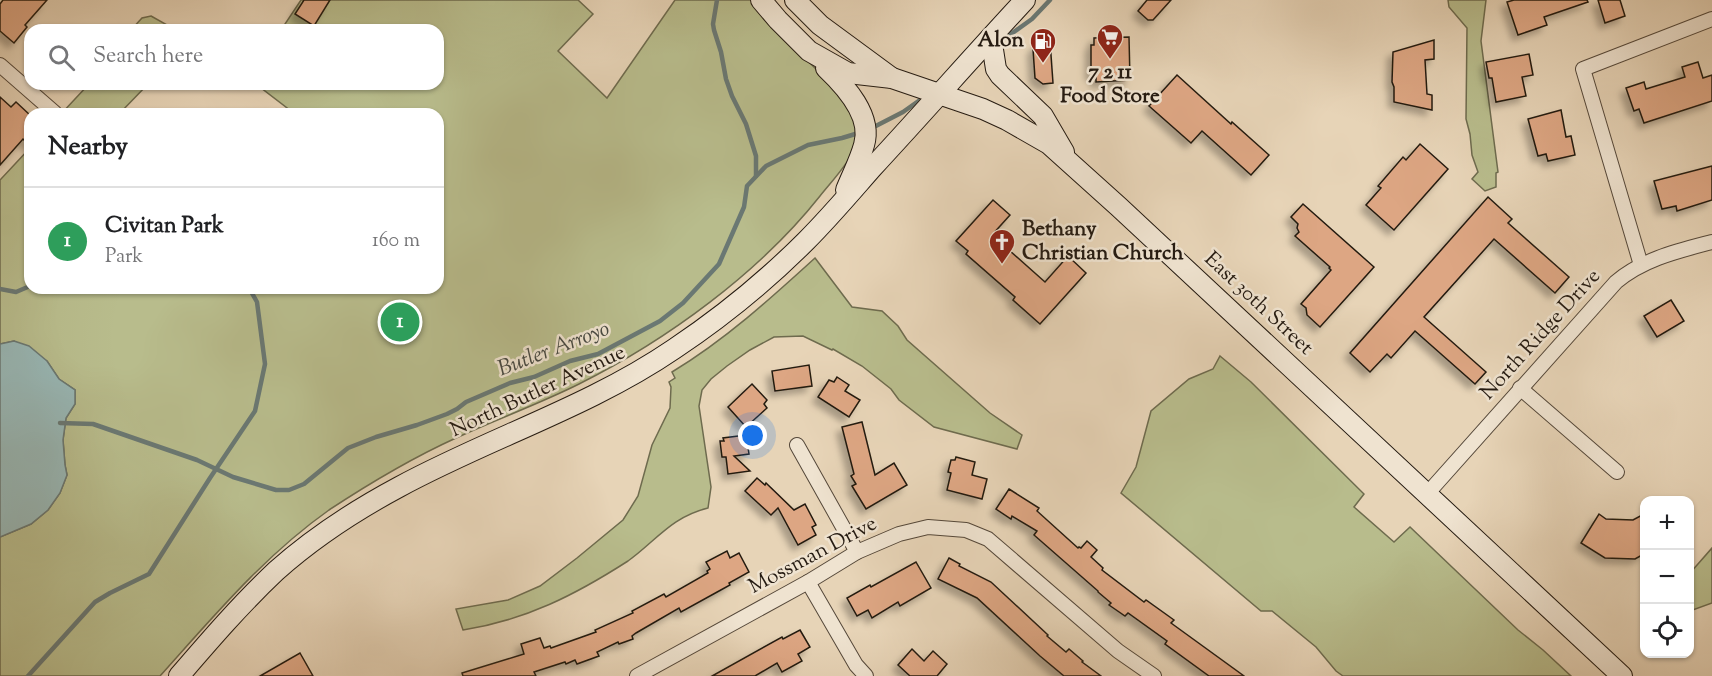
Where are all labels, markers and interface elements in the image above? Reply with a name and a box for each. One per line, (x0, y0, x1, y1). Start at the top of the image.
supermarket icon: 7 2 11 Food Store (1095, 22, 1125, 60)
search box (24, 24, 444, 90)
place label: Alon (977, 26, 1025, 56)
fuel station icon: Alon (1028, 26, 1058, 64)
icon: search (45, 41, 78, 74)
text: Search here (93, 41, 203, 73)
place label: 7 2 11 Food Store (1060, 58, 1160, 112)
text: Nearby (48, 129, 128, 166)
text: Civitan Park (105, 211, 224, 243)
place label: Bethany Christian Church (1022, 215, 1184, 269)
text: 1 (64, 227, 71, 256)
text: 160 m (372, 227, 420, 256)
church icon: Bethany Christian Church (987, 227, 1017, 265)
text: Park (105, 243, 143, 272)
street label: East 30th Street (1197, 245, 1319, 363)
street label: North Ridge Drive (1474, 263, 1608, 407)
pin: 1 (380, 300, 420, 344)
water label: Butler Arroyo (493, 314, 615, 386)
street label: North Butler Avenue (445, 338, 631, 446)
your location (738, 421, 767, 450)
map controls (1640, 496, 1694, 658)
button: + (1640, 496, 1694, 550)
street label: Mossman Drive (744, 510, 882, 602)
button: − (1640, 550, 1694, 604)
button: locate (1640, 604, 1694, 658)

